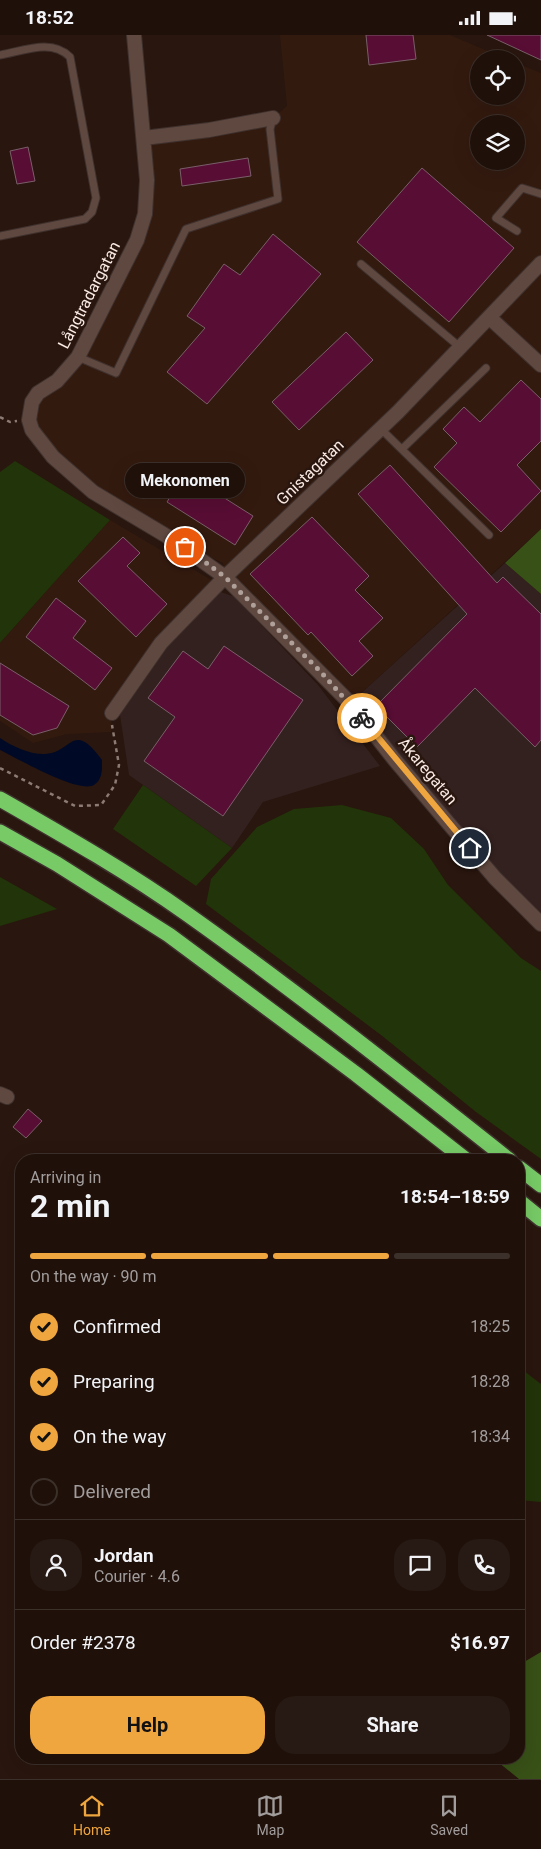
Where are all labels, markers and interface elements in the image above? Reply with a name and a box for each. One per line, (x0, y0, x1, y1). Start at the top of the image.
text: 18:52 (25, 6, 74, 29)
map controls (470, 50, 525, 170)
button: locate (470, 50, 525, 105)
button: layers (470, 115, 525, 170)
street label: Långtradargatan (54, 238, 124, 352)
street label: Gnistagatan (272, 435, 348, 509)
callout: Mekonomen (125, 462, 245, 497)
text: Mekonomen (140, 471, 230, 490)
pin (164, 526, 206, 568)
icon: bag (171, 533, 199, 561)
courier (337, 693, 387, 743)
icon: bike (348, 704, 376, 732)
street label: Åkaregatan (395, 733, 462, 808)
pin (449, 827, 491, 869)
icon: home (456, 834, 484, 862)
text: Arriving in (30, 1168, 101, 1187)
text: 18:54–18:59 (400, 1185, 510, 1208)
text: 2 min (30, 1187, 110, 1225)
text: On the way · 90 m (30, 1267, 157, 1286)
icon: check (30, 1313, 58, 1341)
text: Confirmed (73, 1315, 161, 1338)
text: 18:25 (470, 1317, 510, 1336)
icon: check (30, 1368, 58, 1396)
text: Preparing (73, 1370, 155, 1393)
text: 18:28 (470, 1372, 510, 1391)
icon: check (30, 1423, 58, 1451)
text: On the way (73, 1425, 166, 1448)
text: 18:34 (470, 1427, 510, 1446)
text: Delivered (73, 1480, 151, 1503)
button: person (30, 1539, 82, 1591)
button: chat (394, 1539, 446, 1591)
button: phone (458, 1539, 510, 1591)
text: Jordan (94, 1544, 154, 1567)
text: Courier · 4.6 (94, 1567, 180, 1586)
text: Order #2378 (30, 1631, 136, 1654)
text: $16.97 (450, 1631, 510, 1654)
button: Help (30, 1696, 265, 1754)
button: Share (275, 1696, 510, 1754)
tab: Home (73, 1792, 111, 1838)
tab: Map (256, 1792, 284, 1838)
tab: Saved (430, 1792, 468, 1838)

